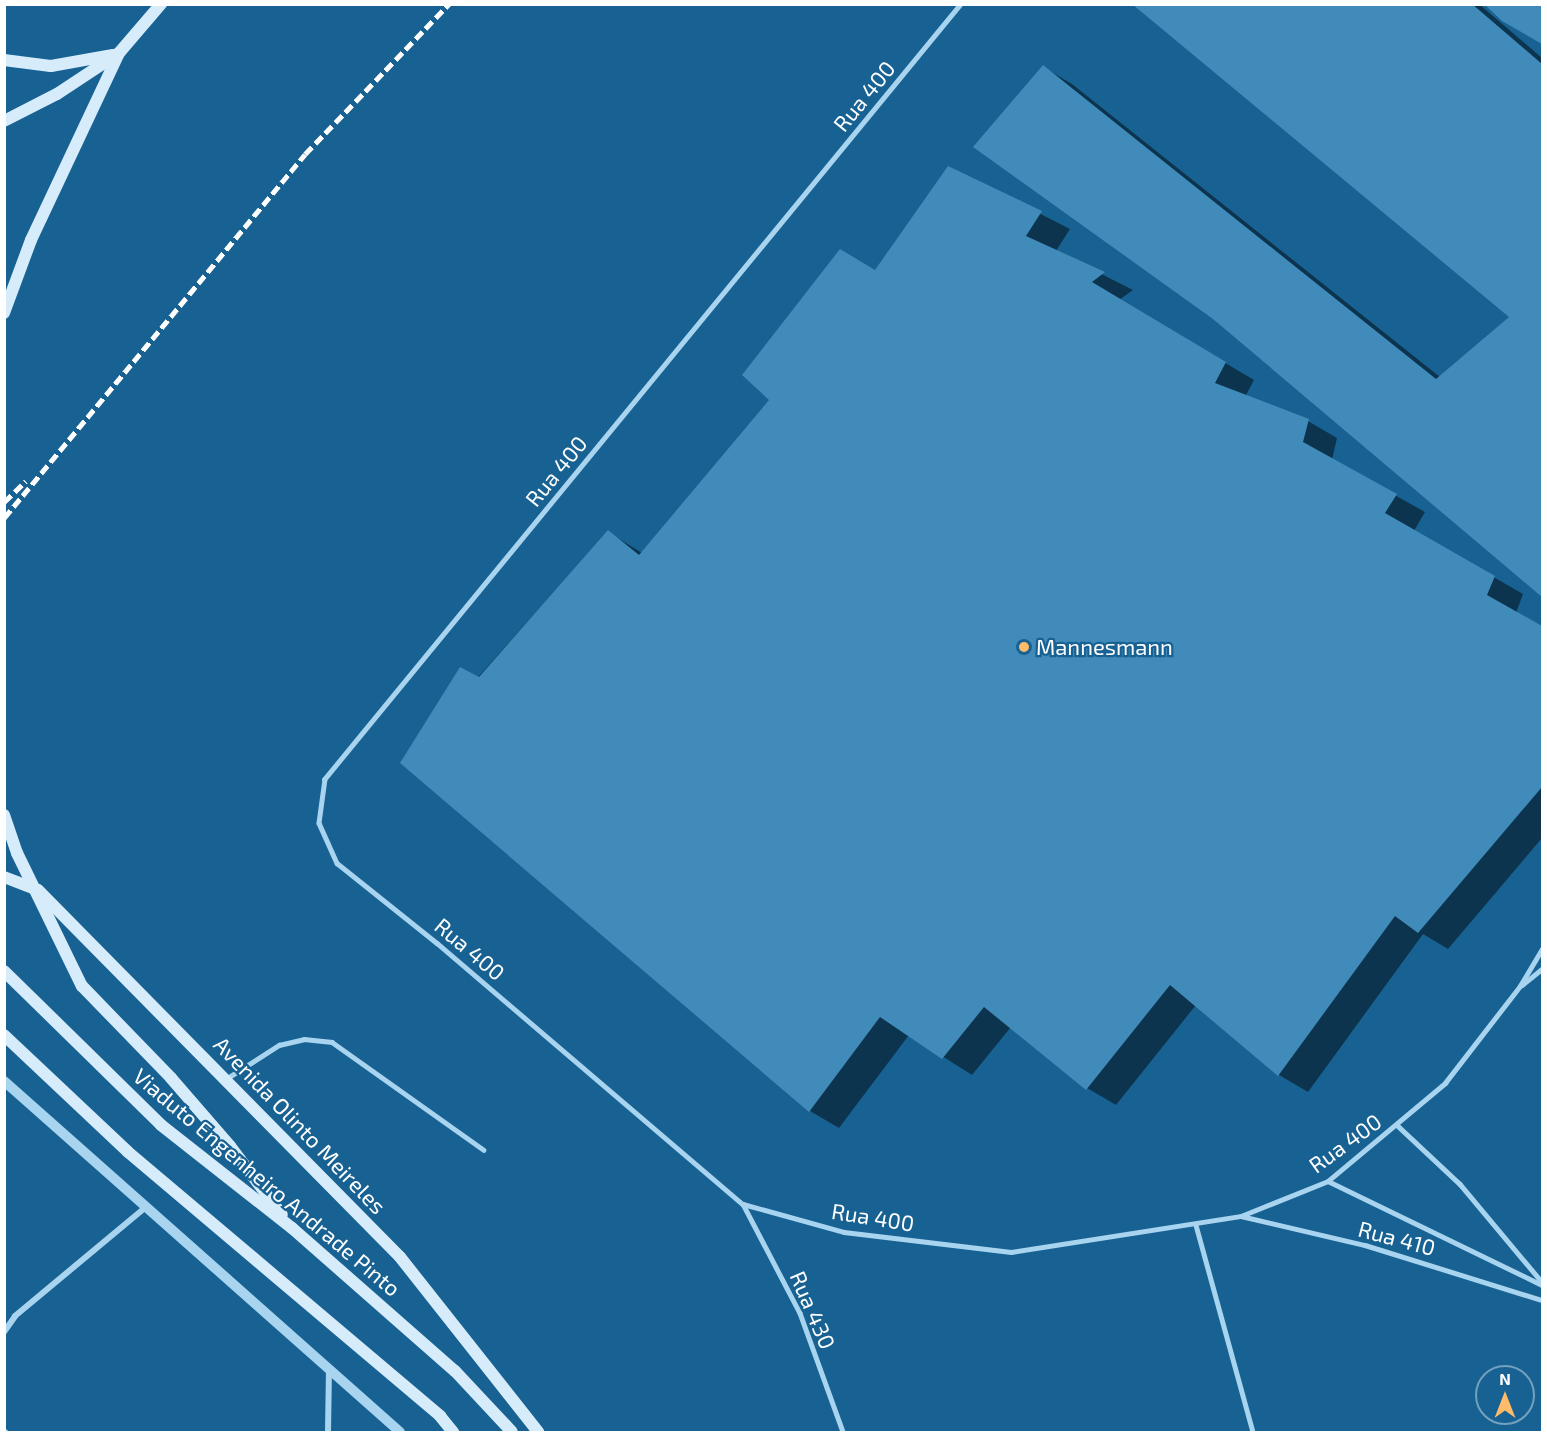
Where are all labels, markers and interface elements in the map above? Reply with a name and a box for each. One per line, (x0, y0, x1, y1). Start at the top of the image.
street label: Rua 400 (828, 55, 900, 137)
street label: Rua 400 (520, 430, 592, 512)
place label: Mannesmann (1036, 634, 1173, 660)
marker: Mannesmann (1017, 640, 1031, 654)
street label: Rua 400 (430, 912, 510, 986)
street label: Avenida Olinto Meireles (208, 1031, 392, 1219)
street label: Viaduto Engenheiro Andrade Pinto (128, 1062, 406, 1302)
street label: Rua 400 (1304, 1108, 1386, 1178)
street label: Rua 400 (830, 1197, 916, 1237)
street label: Rua 410 (1356, 1215, 1438, 1261)
street label: Rua 430 (785, 1267, 841, 1353)
north arrow (1475, 1365, 1535, 1425)
text: N (1499, 1369, 1511, 1388)

